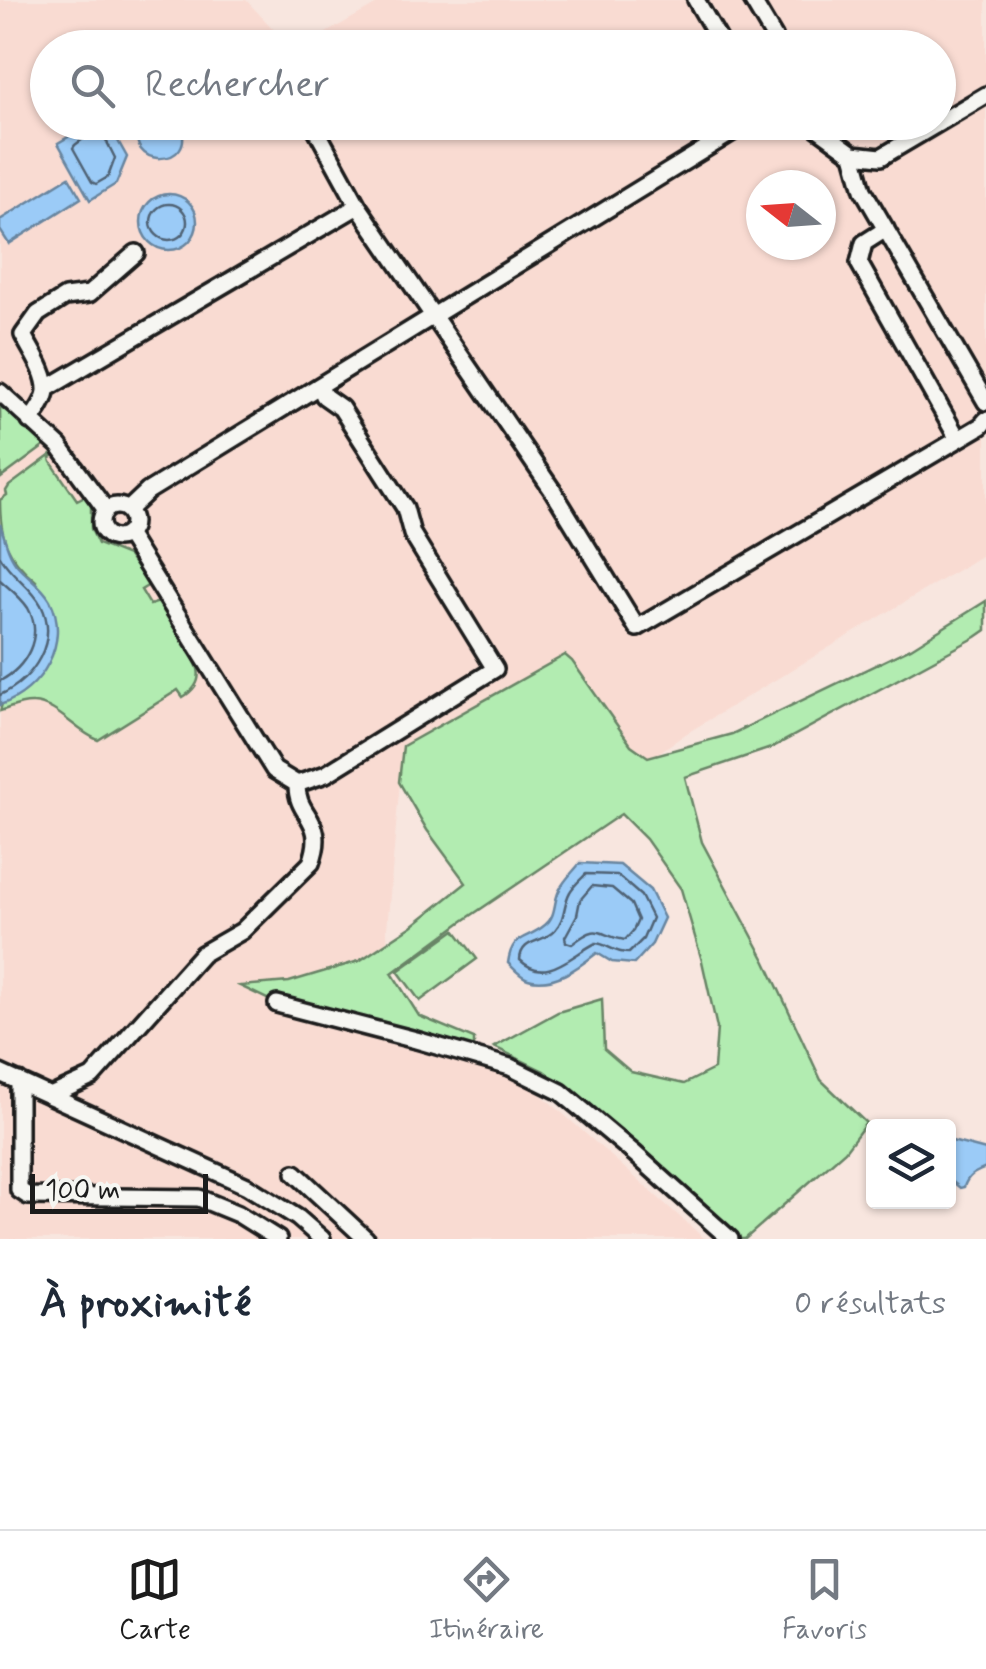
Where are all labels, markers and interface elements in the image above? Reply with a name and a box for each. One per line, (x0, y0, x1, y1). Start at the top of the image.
search box (30, 30, 956, 140)
icon: search (65, 58, 120, 113)
text: Rechercher (145, 61, 330, 110)
north arrow (746, 170, 836, 260)
map controls (866, 1119, 956, 1209)
button: layers (866, 1119, 956, 1209)
scale bar (30, 1169, 208, 1214)
text: 100 m (45, 1173, 120, 1210)
text: À proximité (40, 1277, 251, 1332)
text: 0 résultats (794, 1283, 946, 1325)
tab: Carte (119, 1552, 191, 1649)
tab: Itinéraire (429, 1552, 544, 1649)
tab: Favoris (782, 1552, 867, 1649)

